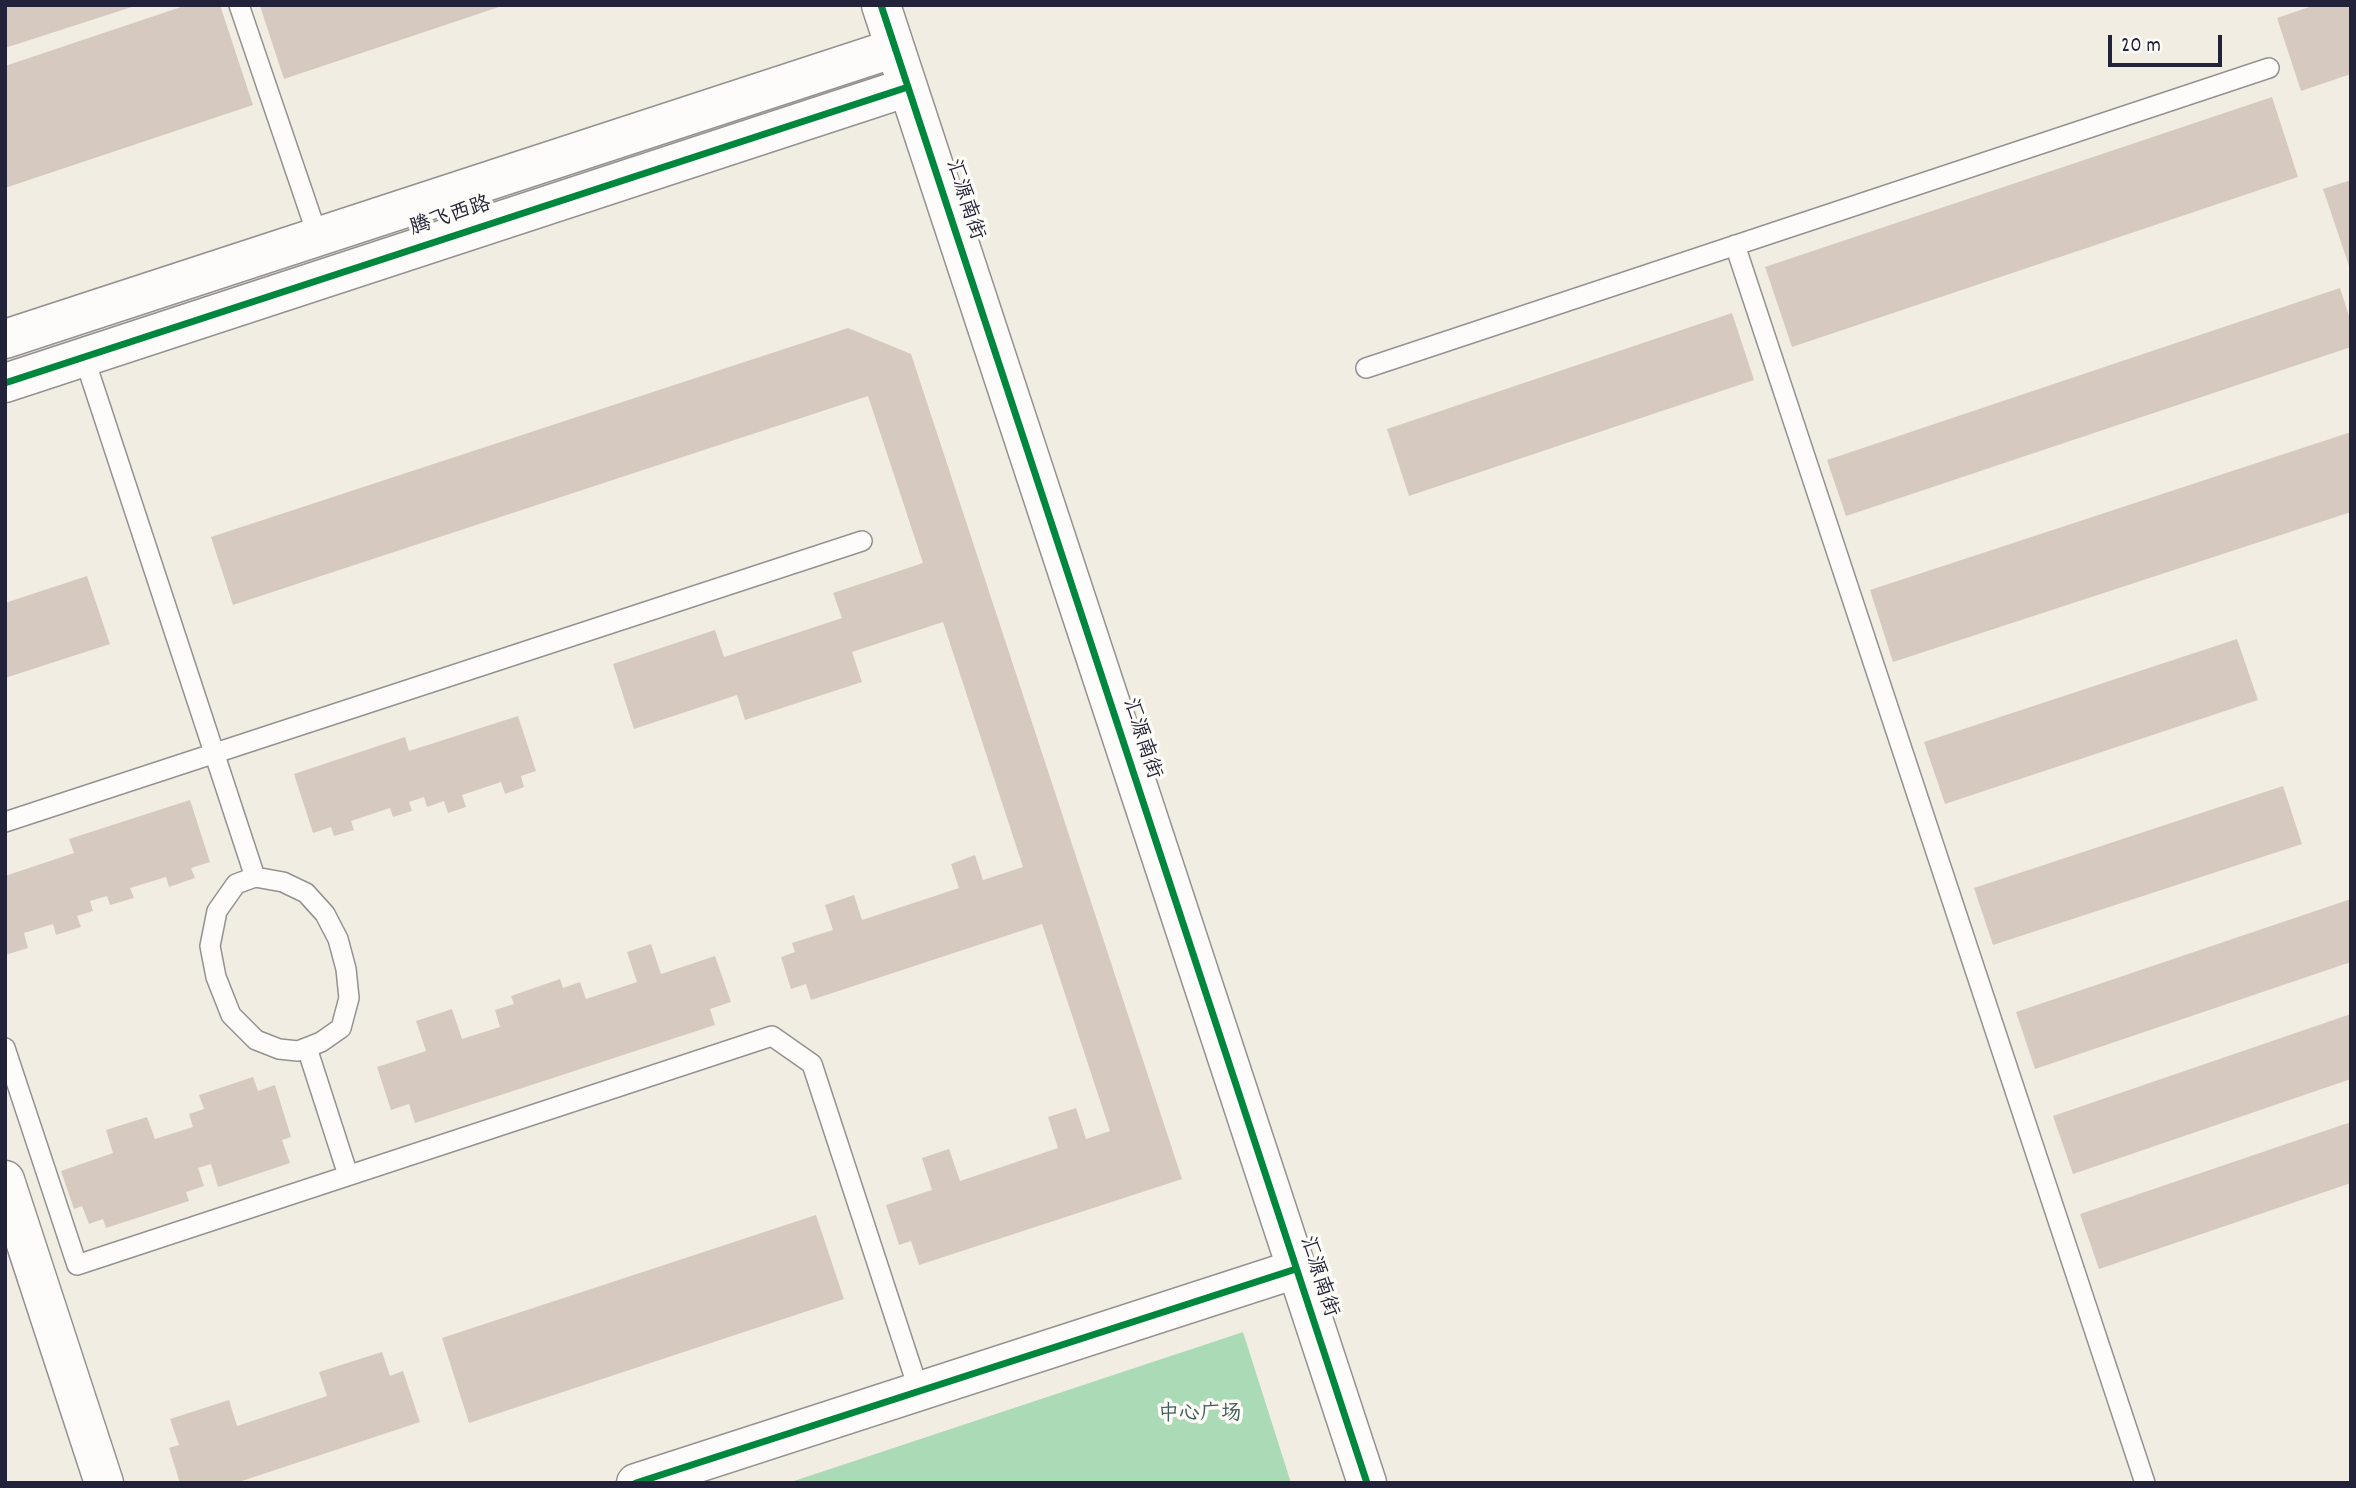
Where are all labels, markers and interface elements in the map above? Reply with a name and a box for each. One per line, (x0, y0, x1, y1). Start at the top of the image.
scale bar (2111, 21, 2225, 65)
text: 20 m (2121, 32, 2161, 62)
street label: 汇源南街 (938, 156, 988, 244)
street label: 腾飞西路 (407, 193, 495, 243)
street label: 汇源南街 (1115, 695, 1165, 783)
street label: 汇源南街 (1292, 1233, 1342, 1321)
park label: 中心广场 (1158, 1403, 1242, 1429)

